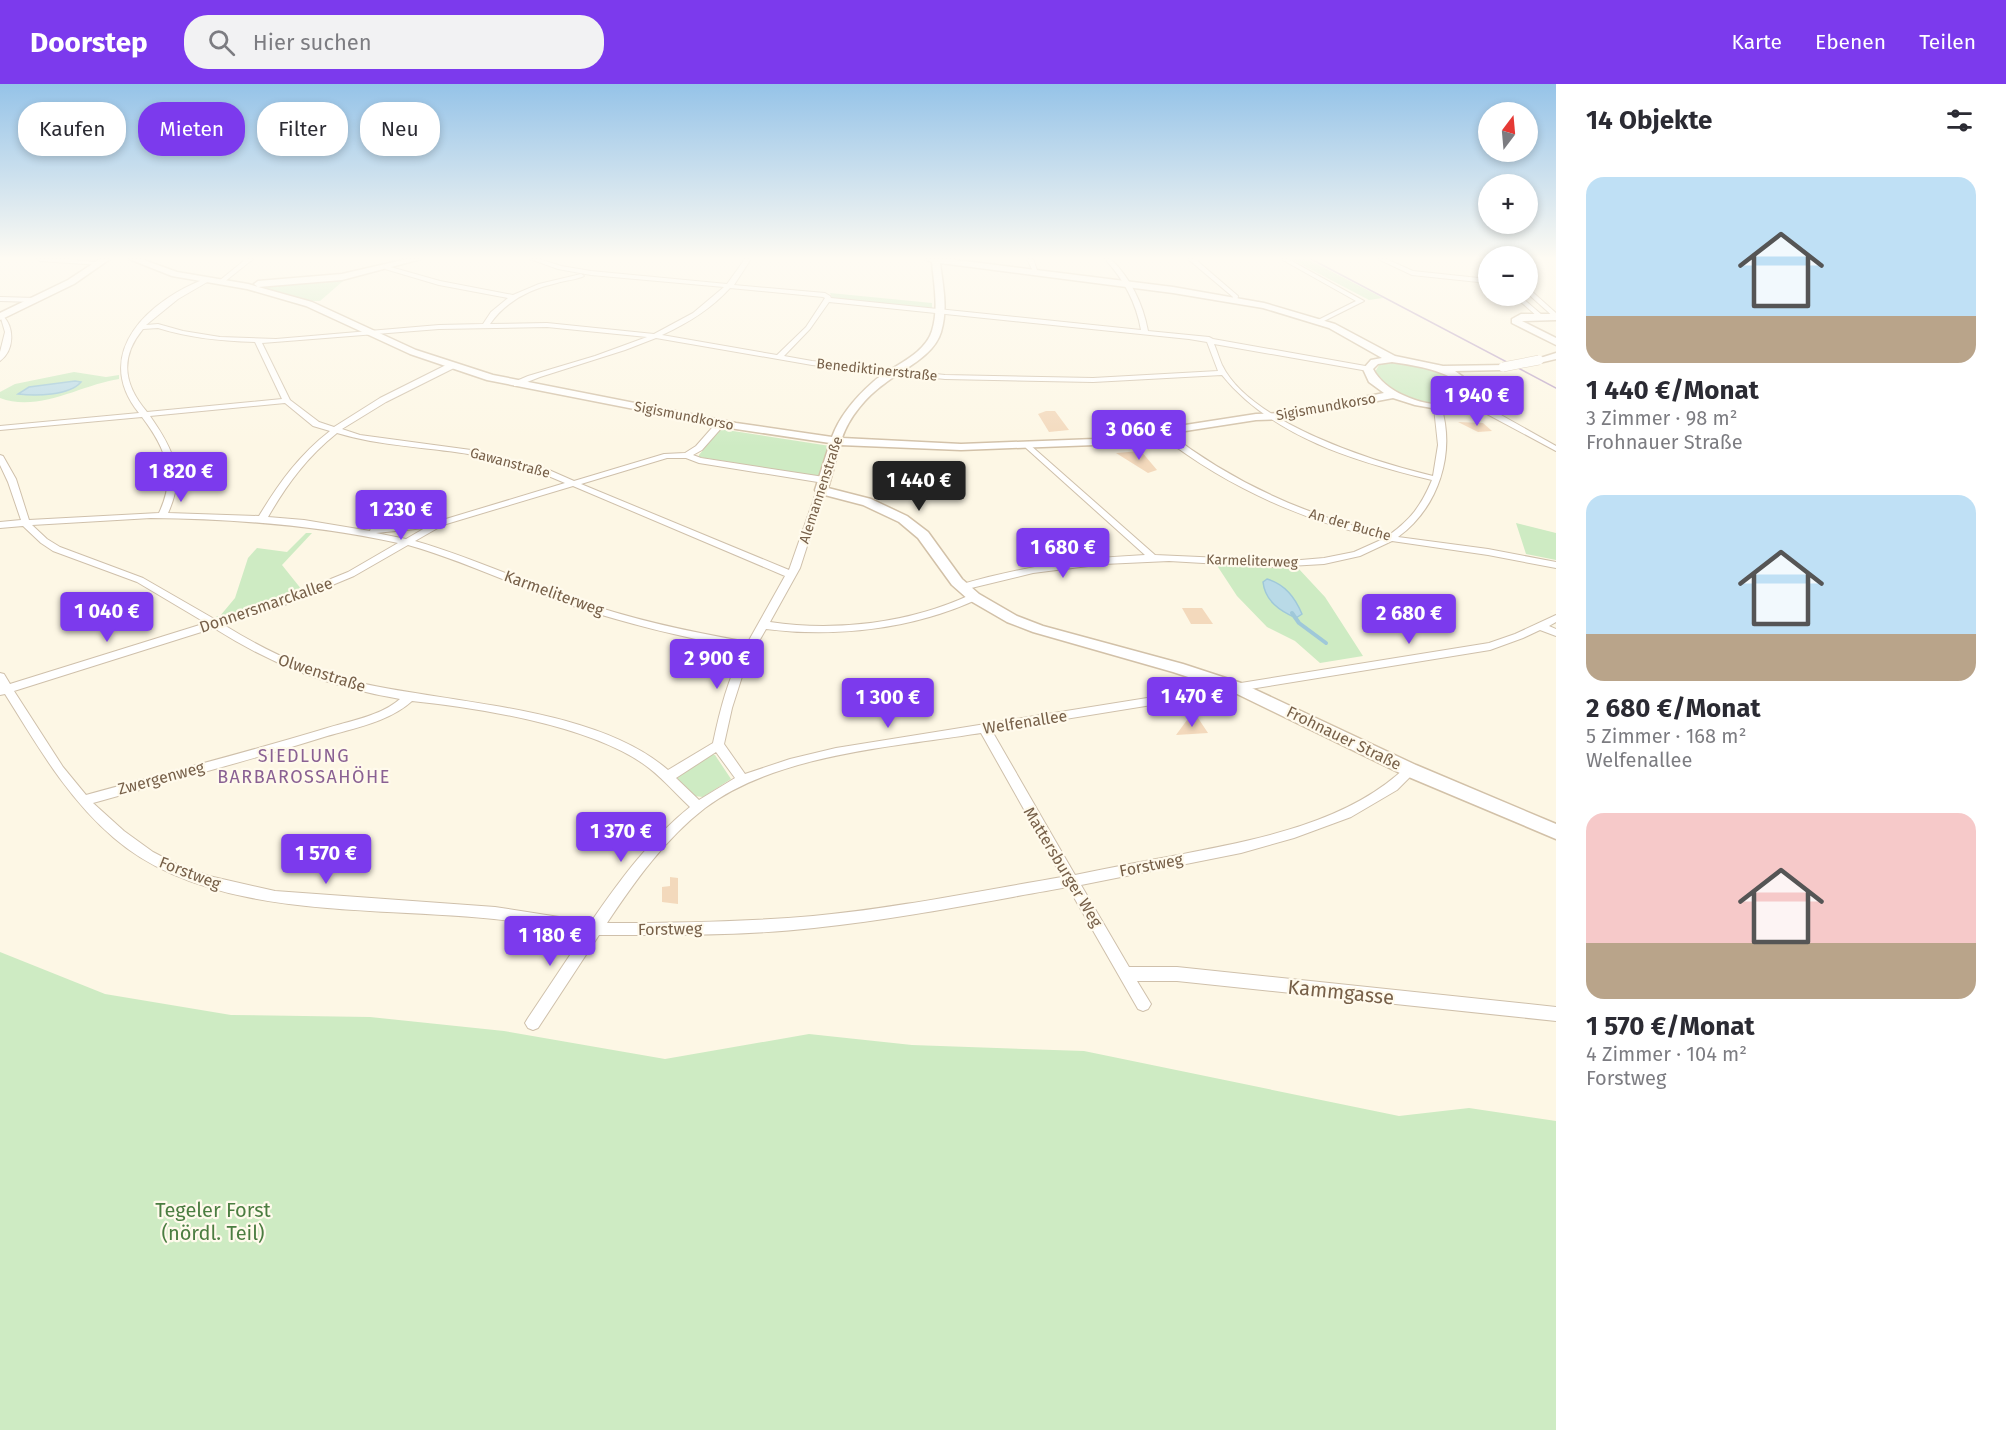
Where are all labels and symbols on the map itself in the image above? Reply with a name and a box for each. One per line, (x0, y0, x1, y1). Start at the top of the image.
north arrow (1478, 102, 1538, 162)
street label: Benediktinerstraße (816, 355, 938, 385)
pin: 1 940 € (1422, 376, 1532, 427)
street label: Sigismundkorso (1275, 390, 1377, 424)
street label: Sigismundkorso (633, 398, 735, 434)
pin: 3 060 € (1084, 410, 1194, 461)
street label: Alemannenstraße (796, 434, 846, 546)
street label: Gawanstraße (468, 444, 552, 482)
pin: 1 820 € (126, 452, 236, 503)
pin: 1 440 € (864, 461, 974, 512)
pin: 1 230 € (346, 490, 456, 541)
street label: An der Buche (1307, 505, 1393, 545)
pin: 1 680 € (1008, 528, 1118, 579)
street label: Karmeliterweg (1206, 551, 1299, 571)
street label: Karmeliterweg (502, 566, 607, 620)
street label: Donnersmarckallee (197, 573, 335, 637)
pin: 1 040 € (52, 592, 162, 643)
pin: 2 680 € (1354, 594, 1464, 645)
pin: 2 900 € (662, 639, 772, 690)
street label: Olwenstraße (276, 650, 368, 696)
pin: 1 470 € (1137, 677, 1247, 728)
pin: 1 300 € (833, 678, 943, 729)
street label: Frohnauer Straße (1284, 702, 1404, 774)
street label: Welfenallee (982, 706, 1068, 738)
district label: SIEDLUNG BARBAROSSAHÖHE (217, 745, 391, 788)
street label: Zwergenweg (116, 757, 207, 799)
street label: Mattersburger Weg (1020, 804, 1107, 931)
pin: 1 370 € (566, 812, 676, 863)
pin: 1 570 € (271, 834, 381, 885)
street label: Forstweg (1118, 849, 1185, 880)
street label: Forstweg (157, 853, 224, 894)
pin: 1 180 € (495, 916, 605, 967)
street label: Forstweg (638, 919, 703, 939)
street label: Kammgasse (1287, 974, 1395, 1010)
park label: Tegeler Forst (nördl. Teil) (155, 1198, 272, 1245)

